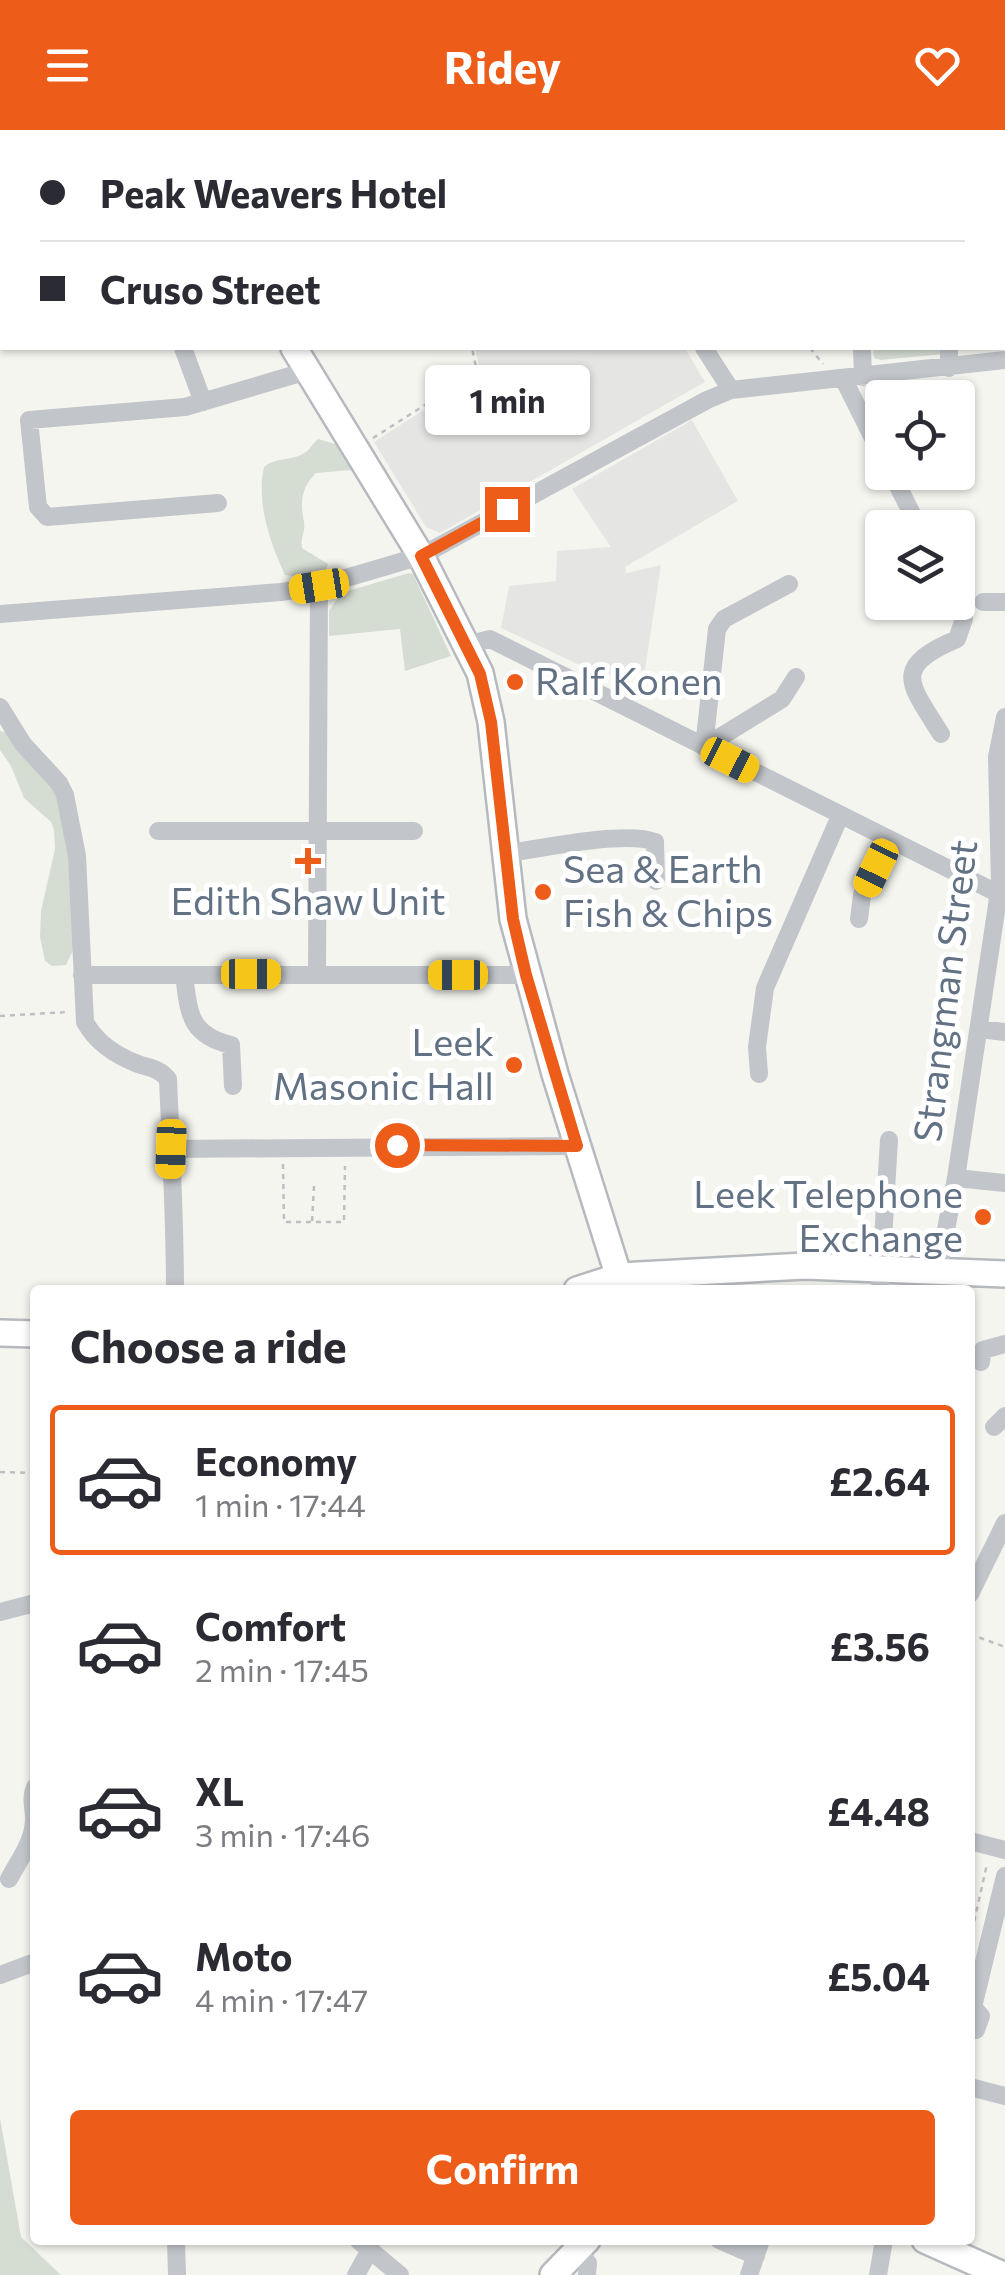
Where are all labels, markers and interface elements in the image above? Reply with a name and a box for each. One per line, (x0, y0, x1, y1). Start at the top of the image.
icon: menu (40, 38, 95, 93)
text: Ridey (444, 38, 561, 93)
icon: heart (910, 38, 965, 93)
text: Peak Weavers Hotel (100, 169, 447, 216)
text: Cruso Street (100, 265, 321, 312)
callout: 1 min (424, 364, 590, 434)
text: 1 min (470, 380, 545, 420)
map controls (865, 380, 975, 620)
button: locate (865, 380, 975, 490)
route end (485, 487, 530, 532)
button: layers (865, 510, 975, 620)
car (287, 566, 351, 606)
place label: Ralf Konen (535, 656, 723, 703)
marker: Ralf Konen (504, 671, 526, 693)
car (696, 733, 764, 787)
car (849, 834, 903, 902)
street label: Strangman Street (902, 837, 985, 1144)
place label: Sea & Earth Fish & Chips (563, 844, 773, 935)
marker: Edith Shaw Unit (295, 848, 321, 874)
place label: Edith Shaw Unit (171, 876, 445, 923)
marker: Sea & Earth Fish & Chips (532, 881, 554, 903)
car (221, 959, 281, 989)
car (428, 960, 488, 990)
place label: Leek Masonic Hall (273, 1017, 494, 1108)
marker: Leek Masonic Hall (503, 1054, 525, 1076)
car (155, 1118, 187, 1180)
route start (375, 1123, 420, 1168)
place label: Leek Telephone Exchange (693, 1169, 963, 1260)
marker: Leek Telephone Exchange (972, 1206, 994, 1228)
text: Choose a ride (70, 1317, 347, 1372)
icon: car (75, 1435, 165, 1525)
text: Economy (195, 1437, 357, 1484)
text: £2.64 (829, 1457, 930, 1504)
text: 1 min · 17:44 (195, 1484, 366, 1524)
icon: car (75, 1600, 165, 1690)
text: Comfort (195, 1602, 346, 1649)
text: £3.56 (830, 1622, 930, 1669)
text: 2 min · 17:45 (195, 1649, 369, 1689)
icon: car (75, 1765, 165, 1855)
text: XL (195, 1767, 244, 1814)
text: £4.48 (827, 1787, 930, 1834)
text: 3 min · 17:46 (195, 1814, 370, 1854)
icon: car (75, 1930, 165, 2020)
text: Moto (195, 1932, 293, 1979)
text: £5.04 (827, 1952, 930, 1999)
text: 4 min · 17:47 (195, 1979, 368, 2019)
button: Confirm (70, 2110, 935, 2225)

